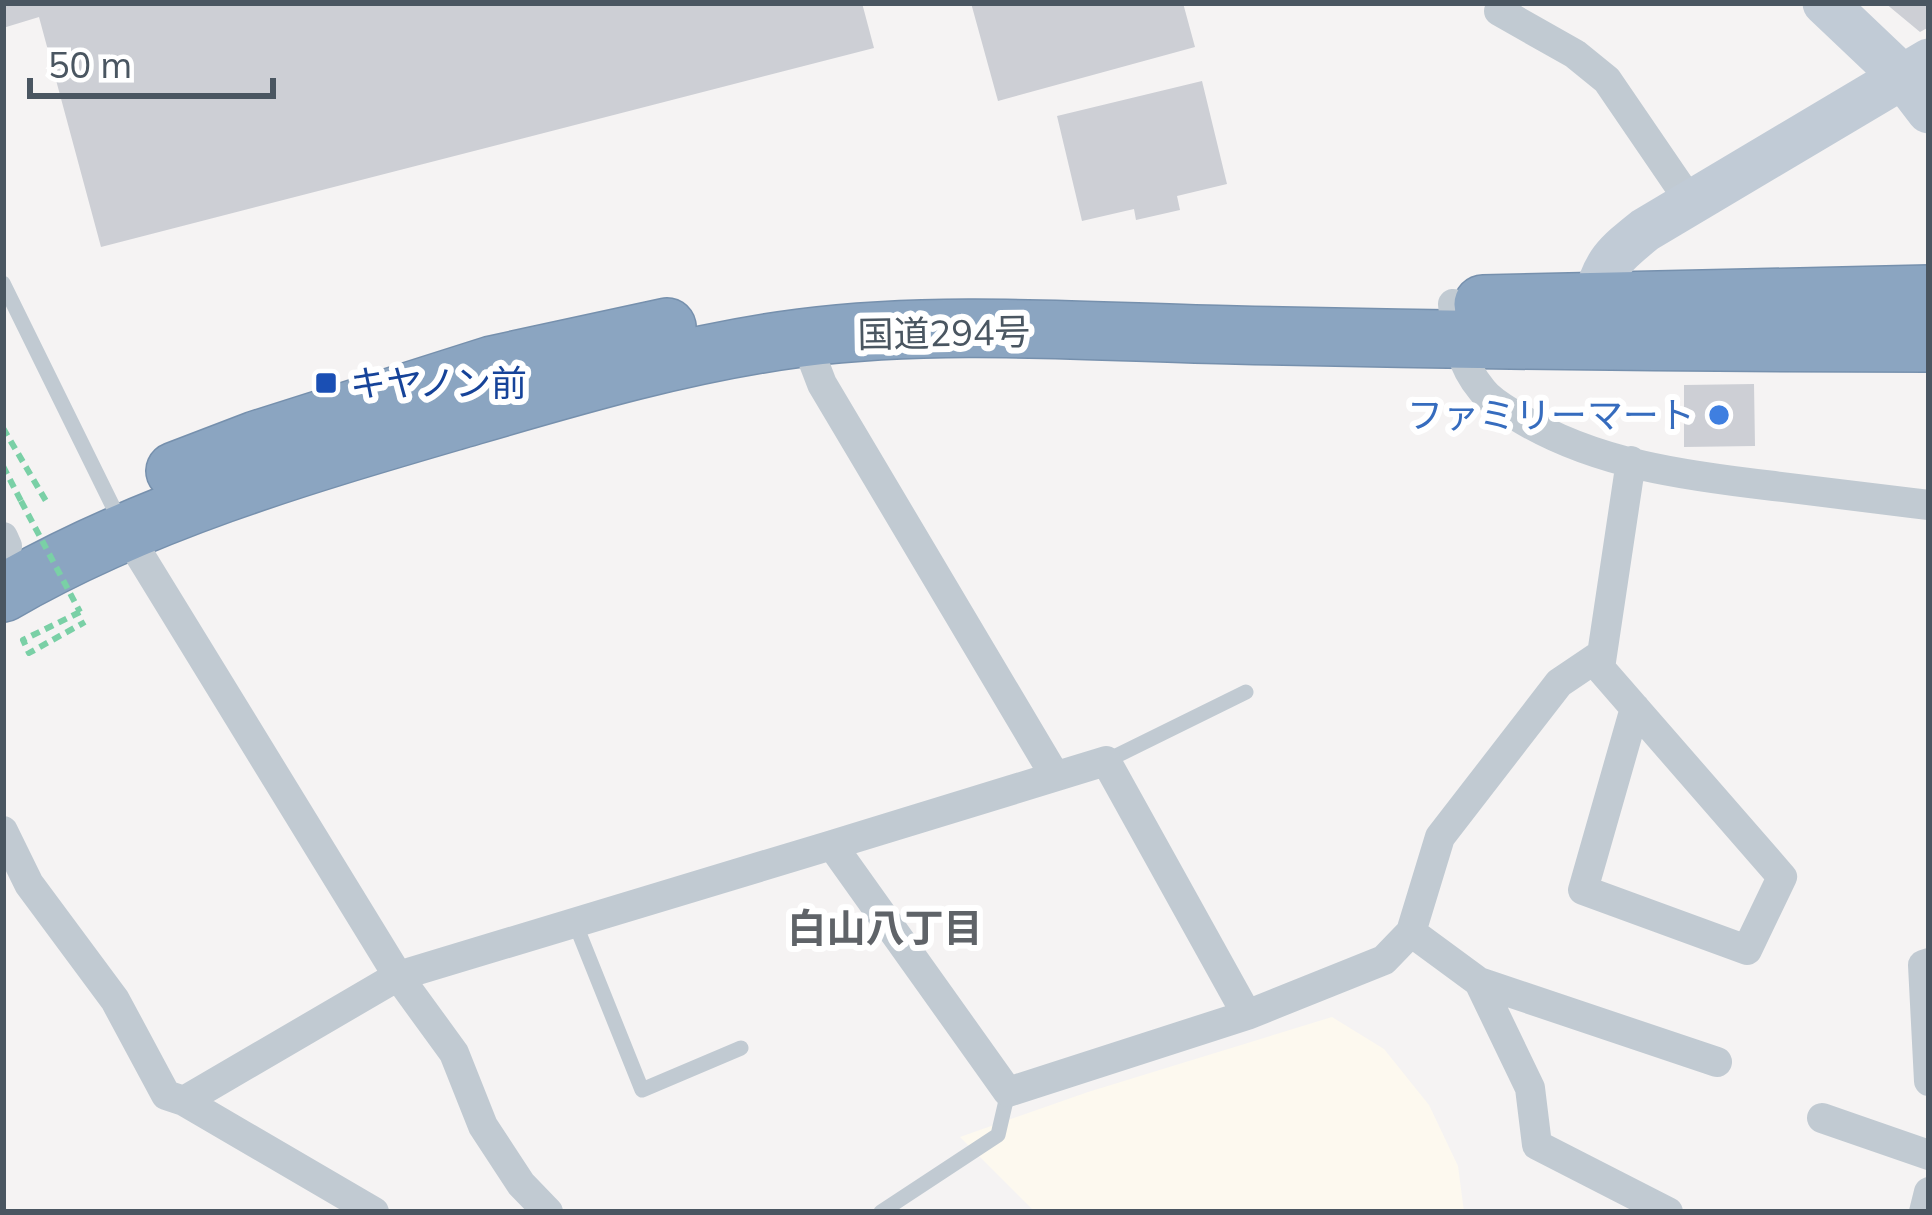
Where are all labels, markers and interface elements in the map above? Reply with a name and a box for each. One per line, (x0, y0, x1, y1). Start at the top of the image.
scale bar (30, 24, 273, 98)
text: 50 m (48, 42, 132, 87)
street label: 国道294号 (857, 308, 1031, 357)
place label: キヤノン前 (350, 360, 527, 405)
marker: キヤノン前 (313, 370, 339, 396)
place label: ファミリーマート (1407, 392, 1695, 437)
marker: ファミリーマート (1706, 402, 1732, 428)
district label: 白山八丁目 (787, 903, 983, 952)

